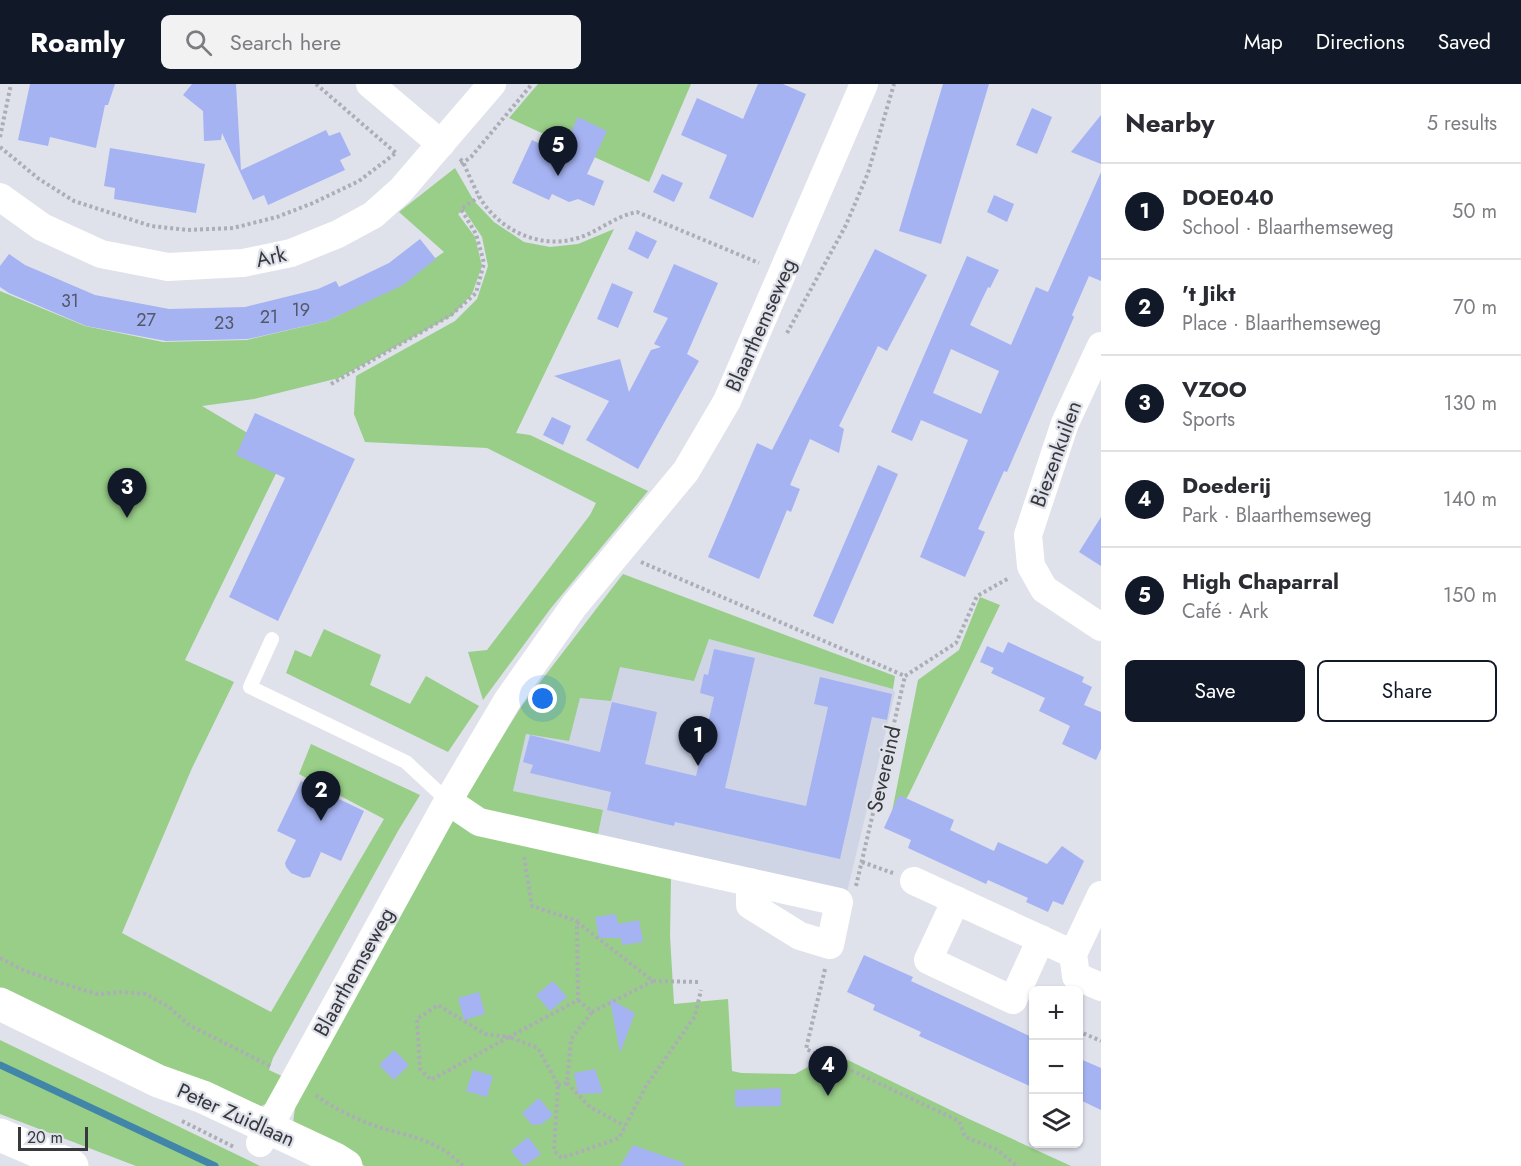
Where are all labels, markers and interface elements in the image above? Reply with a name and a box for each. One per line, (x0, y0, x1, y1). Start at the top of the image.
search box (161, 15, 581, 69)
text: Roamly (30, 22, 125, 63)
icon: search (182, 26, 215, 59)
text: Search here (230, 26, 341, 58)
text: Map (1244, 27, 1283, 57)
text: Directions (1316, 27, 1405, 57)
text: Saved (1438, 27, 1491, 57)
text: Nearby (1125, 104, 1214, 142)
text: 5 results (1427, 109, 1497, 138)
pin: 5 (538, 126, 578, 176)
text: DOE040 (1182, 181, 1274, 213)
text: 1 (1139, 197, 1150, 226)
text: 50 m (1452, 197, 1497, 226)
text: School · Blaarthemseweg (1182, 213, 1394, 242)
street label: Ark (253, 239, 290, 275)
street label: Blaarthemseweg (718, 254, 804, 396)
text: 't Jikt (1182, 277, 1235, 309)
house number: 31 (61, 288, 79, 314)
text: 2 (1138, 293, 1151, 322)
text: 70 m (1453, 293, 1497, 322)
house number: 19 (292, 297, 310, 323)
house number: 21 (260, 304, 278, 330)
house number: 27 (136, 307, 156, 333)
text: Place · Blaarthemseweg (1182, 309, 1381, 338)
house number: 23 (214, 310, 234, 336)
text: VZOO (1182, 373, 1247, 405)
text: 3 (1138, 389, 1151, 418)
text: 130 m (1443, 389, 1497, 418)
street label: Biezenkuilen (1023, 397, 1089, 511)
text: Sports (1182, 405, 1235, 434)
pin: 3 (108, 468, 146, 518)
text: Doederij (1182, 469, 1271, 501)
text: 4 (1138, 485, 1151, 514)
text: 140 m (1443, 485, 1497, 514)
text: Park · Blaarthemseweg (1182, 501, 1372, 530)
text: High Chaparral (1182, 565, 1339, 597)
text: 5 (1138, 581, 1151, 610)
text: 150 m (1443, 581, 1497, 610)
text: Café · Ark (1182, 597, 1268, 626)
button: Save (1125, 660, 1305, 722)
button: Share (1317, 660, 1497, 722)
your location (528, 684, 557, 713)
pin: 1 (678, 716, 718, 766)
street label: Severeind (859, 723, 909, 815)
pin: 2 (302, 772, 340, 821)
street label: Blaarthemseweg (306, 902, 402, 1042)
map controls (1029, 986, 1083, 1148)
button: + (1029, 986, 1083, 1040)
button: − (1029, 1040, 1083, 1094)
pin: 4 (808, 1046, 848, 1096)
street label: Peter Zuidlaan (172, 1076, 300, 1154)
button: layers (1029, 1094, 1083, 1148)
scale bar (18, 1124, 88, 1152)
text: 20 m (27, 1126, 63, 1149)

